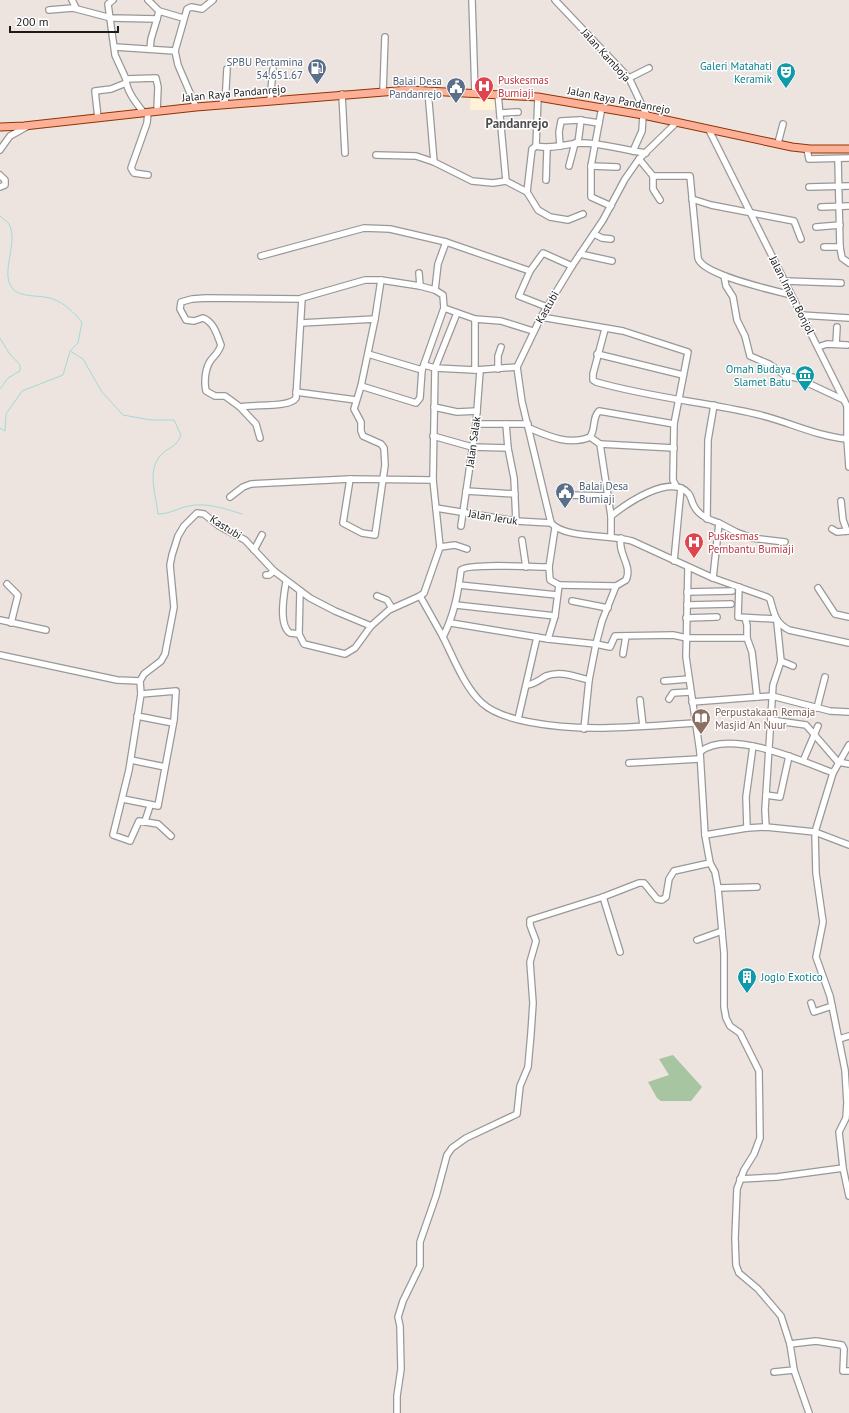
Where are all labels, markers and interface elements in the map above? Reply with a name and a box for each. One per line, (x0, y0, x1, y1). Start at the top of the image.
scale bar (10, 8, 118, 34)
text: 200 m (16, 14, 49, 29)
street label: Jalan Kamboja (578, 25, 634, 85)
place label: SPBU Pertamina 54.651.67 (227, 55, 303, 82)
fuel station icon: SPBU Pertamina 54.651.67 (306, 57, 328, 85)
place label: Galeri Matahati Keramik (700, 59, 773, 86)
theatre icon: Galeri Matahati Keramik (775, 61, 797, 89)
place label: Puskesmas Bumiaji (498, 73, 549, 100)
place label: Balai Desa Pandanrejo (389, 74, 442, 101)
hospital icon: Puskesmas Bumiaji (473, 75, 495, 103)
public building icon: Balai Desa Pandanrejo (445, 76, 467, 104)
street label: Jalan Raya Pandanrejo (180, 81, 287, 105)
street label: Jalan Raya Pandanrejo (565, 83, 672, 117)
district label: Pandanrejo (486, 115, 548, 132)
street label: Jalan Imam Bonjol (766, 253, 818, 337)
street label: Kastubi (532, 288, 562, 326)
place label: Omah Budaya Slamet Batu (726, 362, 791, 389)
museum icon: Omah Budaya Slamet Batu (794, 364, 816, 392)
street label: Jalan Salak (462, 415, 484, 469)
place label: Balai Desa Bumiaji (579, 479, 628, 506)
public building icon: Balai Desa Bumiaji (554, 481, 576, 509)
street label: Jalan Jeruk (466, 506, 520, 528)
street label: Kastubi (207, 512, 245, 542)
place label: Puskesmas Pembantu Bumiaji (708, 529, 794, 556)
hospital icon: Puskesmas Pembantu Bumiaji (683, 531, 705, 559)
place label: Perpustakaan Remaja Masjid An Nuur (715, 705, 815, 732)
library icon: Perpustakaan Remaja Masjid An Nuur (690, 707, 712, 735)
building icon: Joglo Exotico (736, 966, 758, 994)
place label: Joglo Exotico (760, 970, 823, 984)

